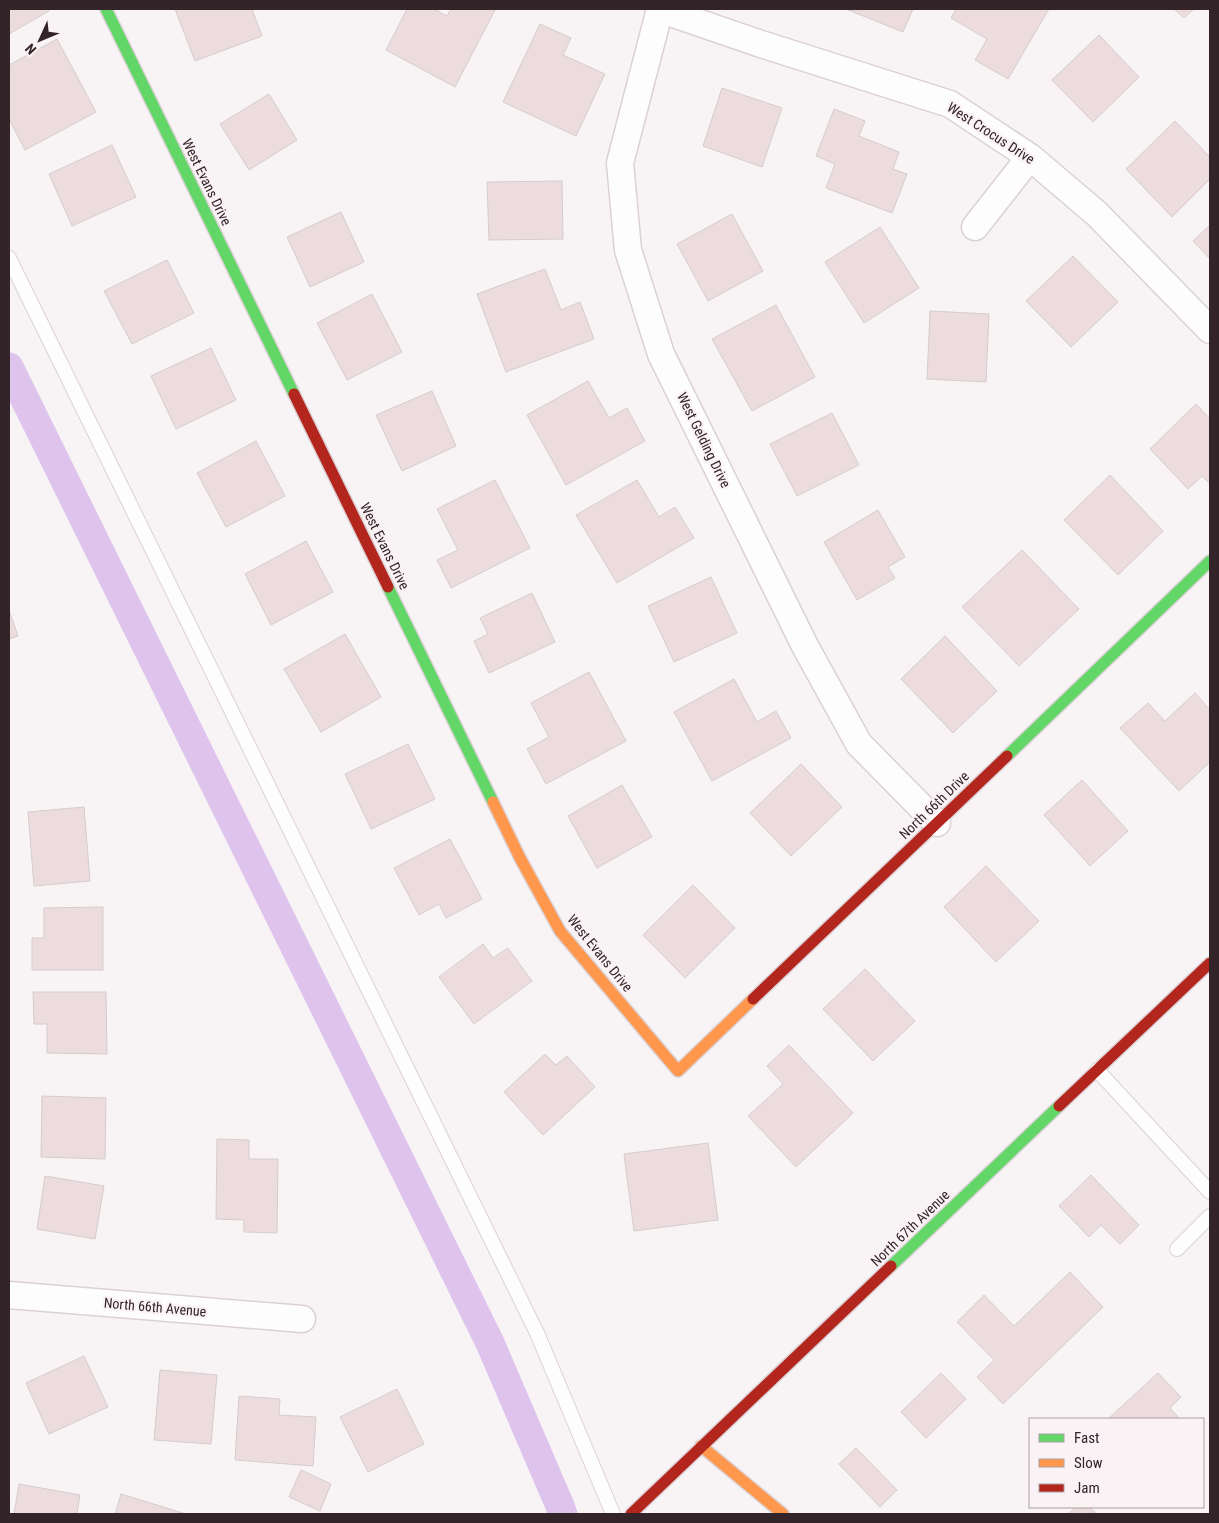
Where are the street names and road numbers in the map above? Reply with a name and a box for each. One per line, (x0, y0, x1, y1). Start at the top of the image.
street label: West Crocus Drive (944, 99, 1038, 167)
street label: West Evans Drive (179, 136, 235, 228)
street label: West Gelding Drive (674, 390, 734, 491)
street label: West Evans Drive (357, 500, 413, 592)
street label: North 66th Drive (896, 768, 972, 842)
street label: West Evans Drive (564, 911, 636, 995)
street label: North 67th Avenue (868, 1186, 953, 1269)
street label: North 66th Avenue (103, 1295, 207, 1319)

